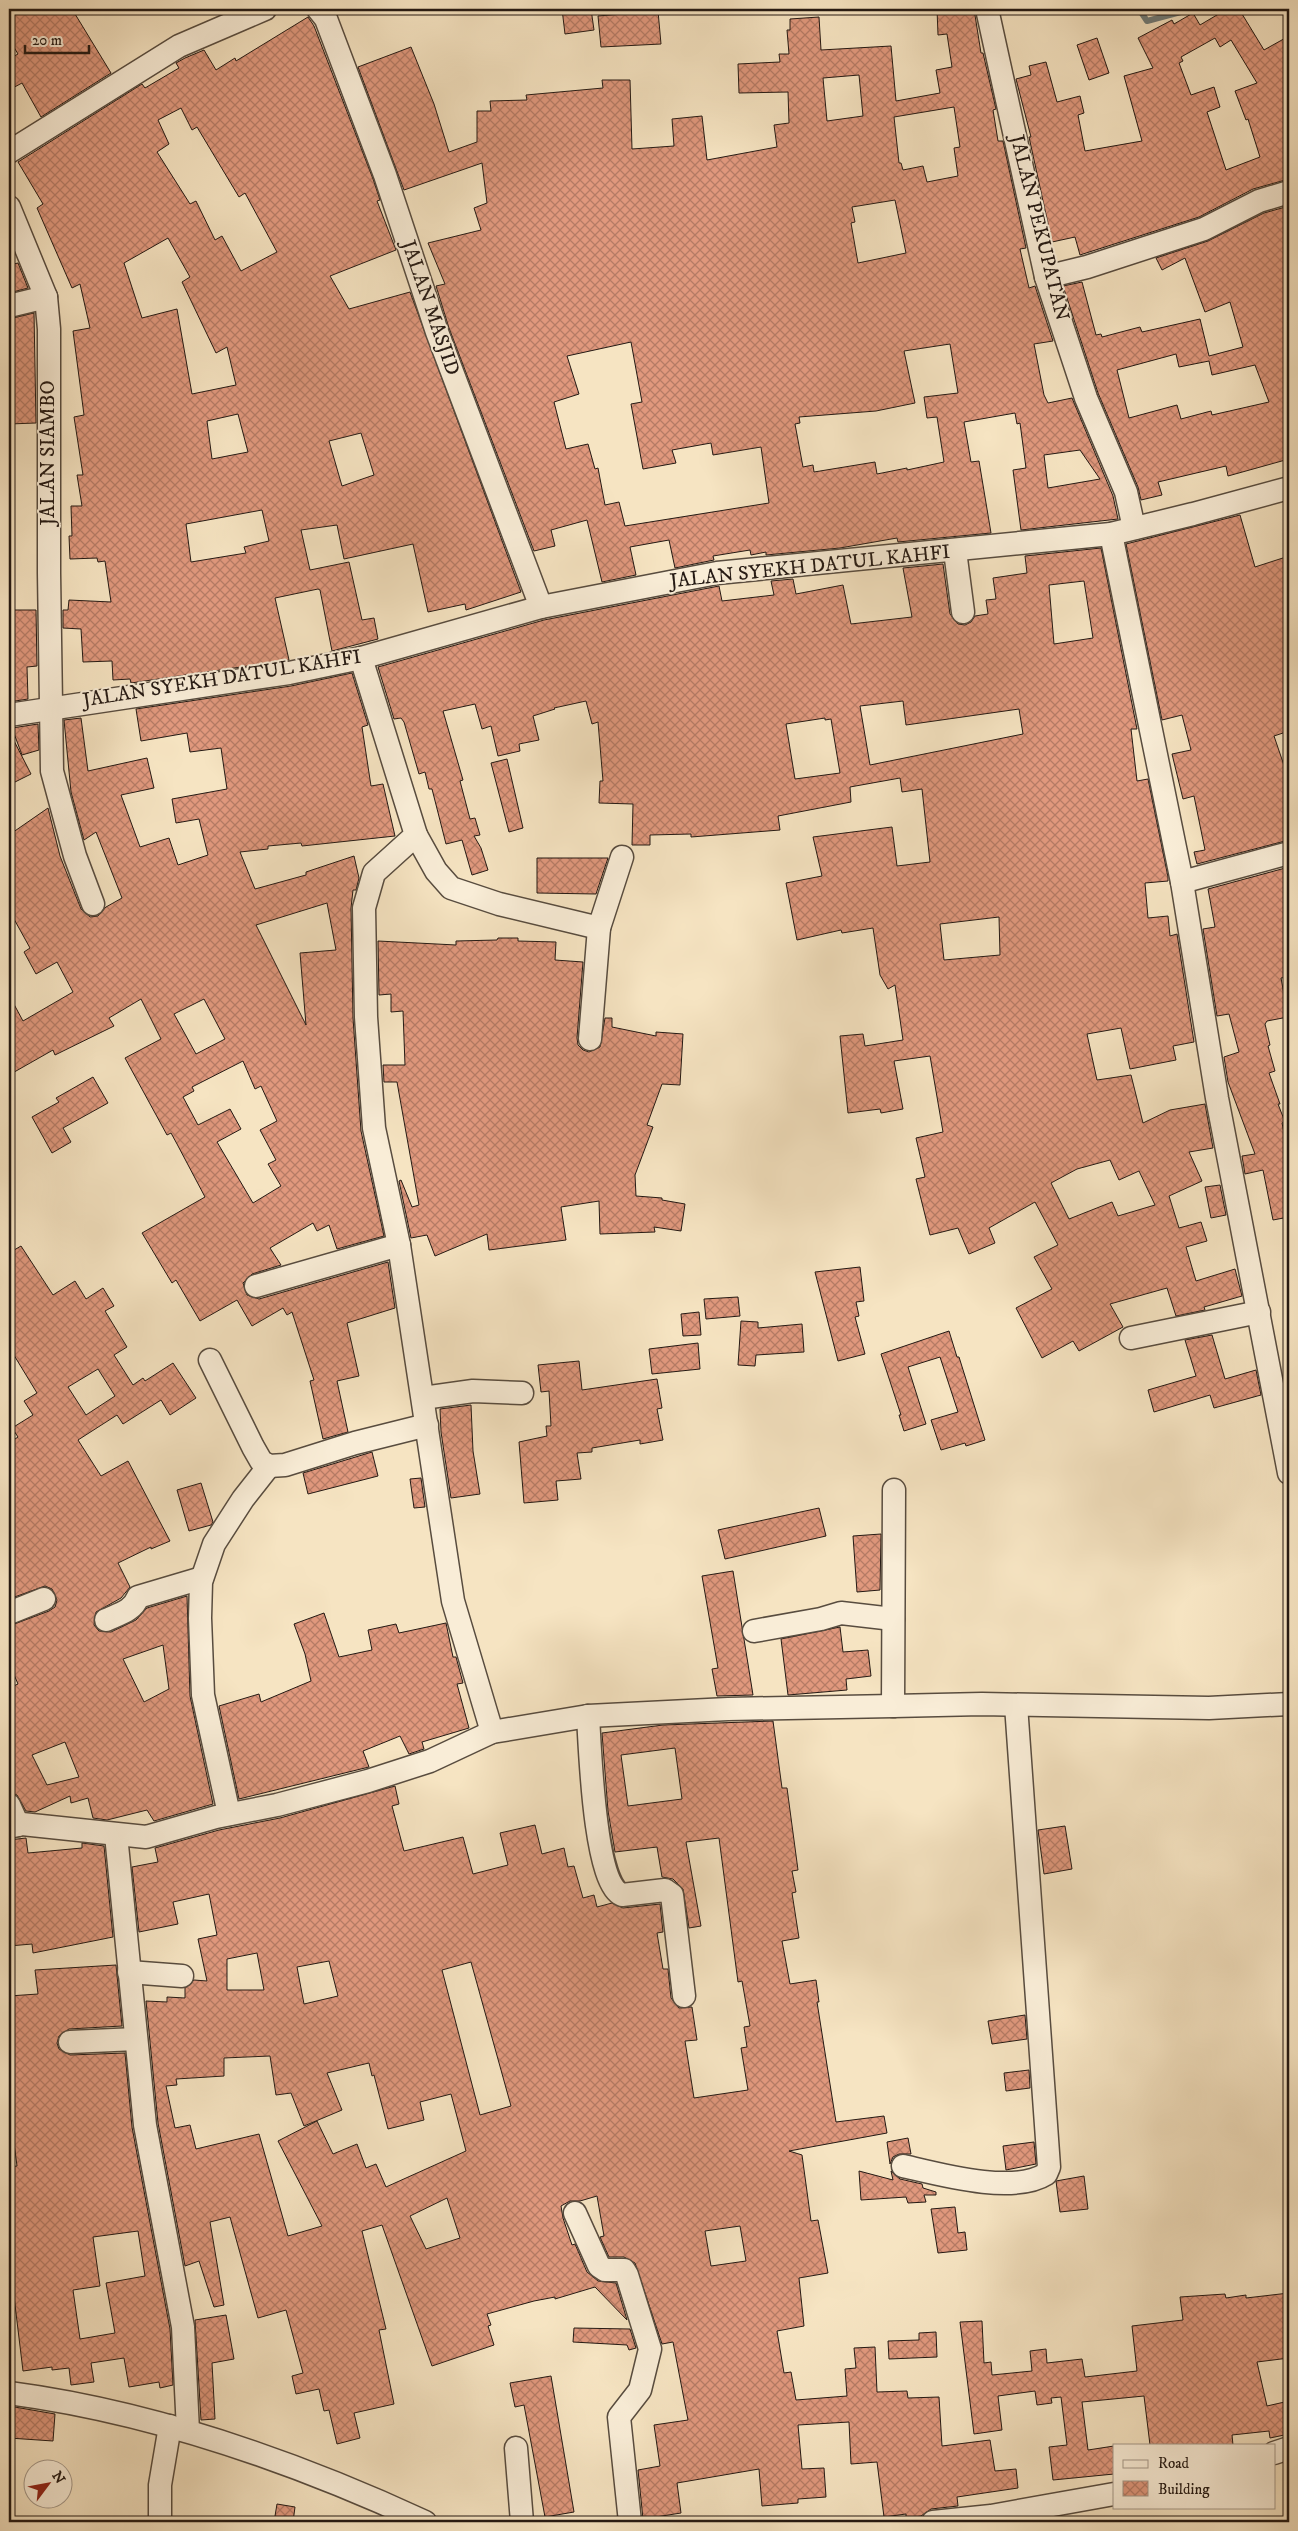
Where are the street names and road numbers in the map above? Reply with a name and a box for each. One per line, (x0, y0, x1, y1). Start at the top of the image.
street label: JALAN PEKUPATAN (1003, 131, 1074, 324)
street label: JALAN MASJID (395, 235, 465, 379)
street label: JALAN SIAMBO (36, 380, 61, 528)
street label: JALAN SYEKH DATUL KAHFI (667, 540, 951, 594)
street label: JALAN SYEKH DATUL KAHFI (79, 645, 363, 714)

